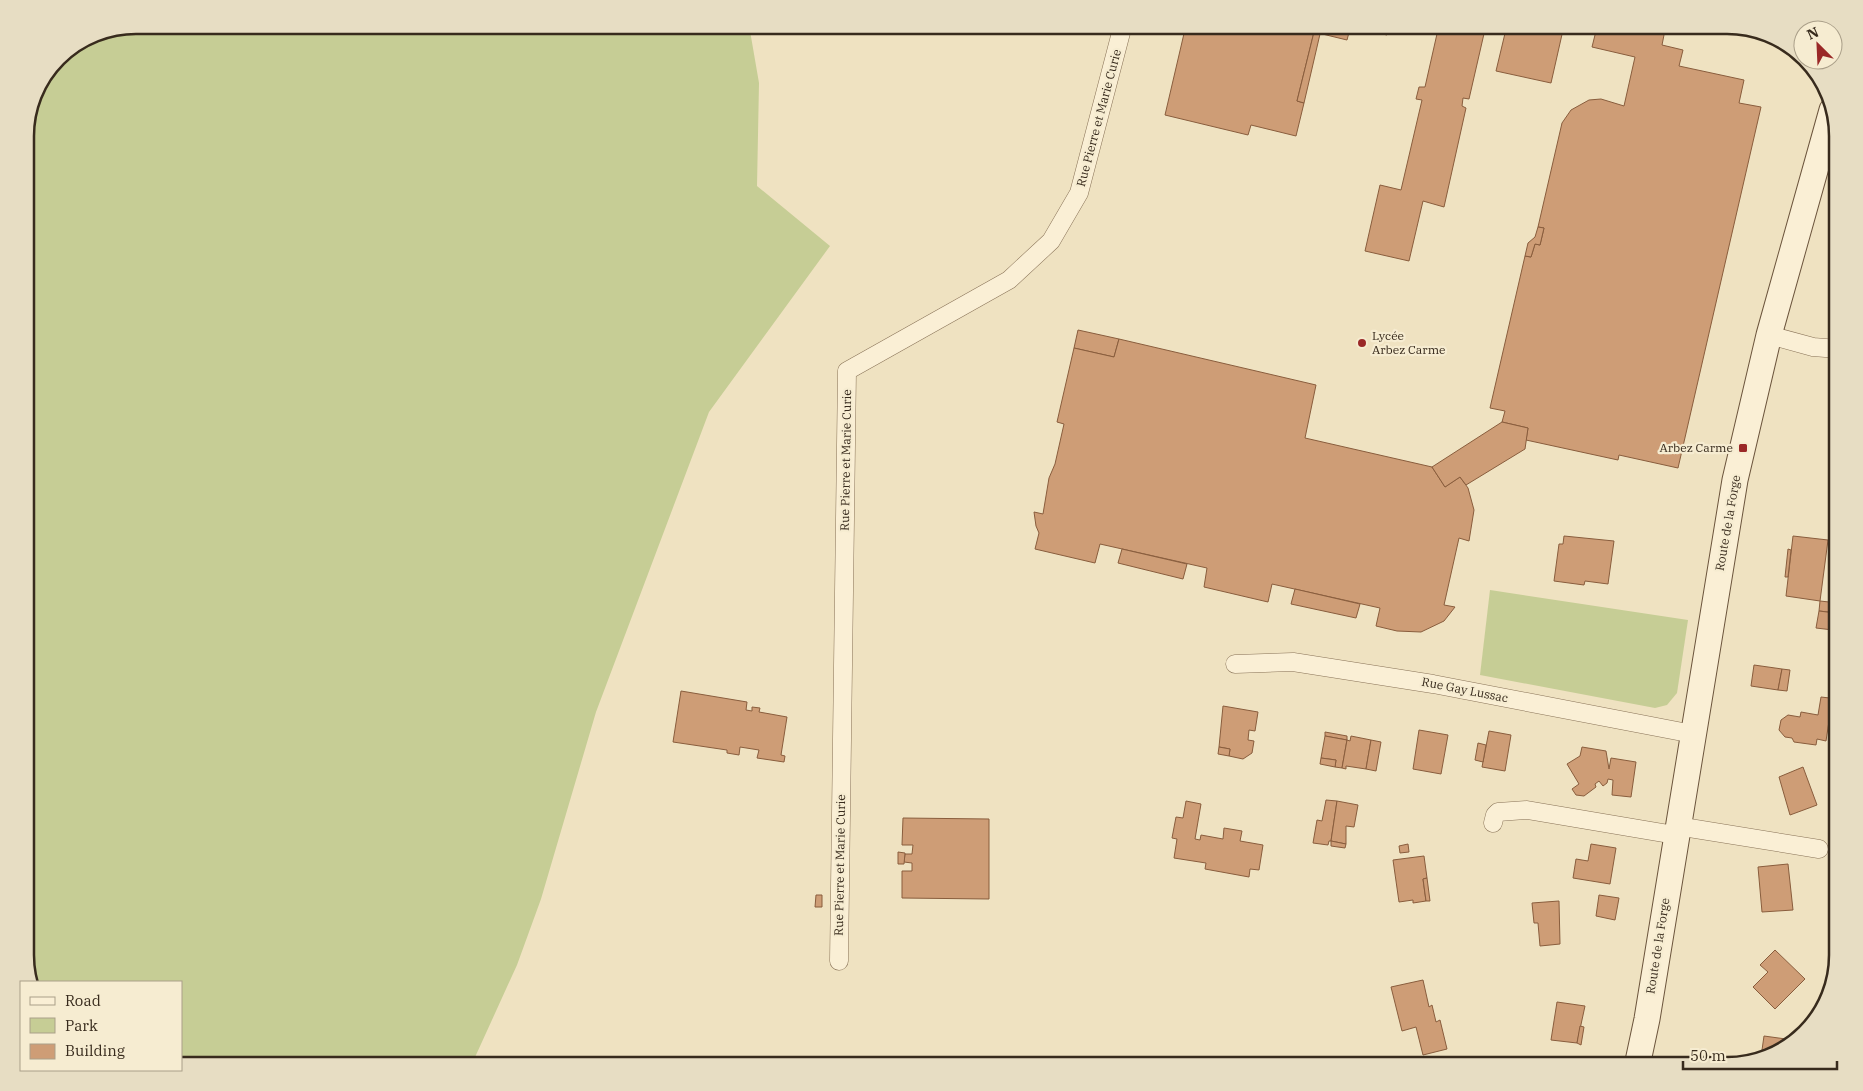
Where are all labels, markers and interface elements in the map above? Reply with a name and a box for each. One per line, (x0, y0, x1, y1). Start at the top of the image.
north arrow (1793, 20, 1843, 70)
text: N (1804, 23, 1821, 44)
street label: Rue Pierre et Marie Curie (1073, 47, 1124, 188)
place label: Lycée Arbez Carme (1372, 328, 1446, 357)
marker: Lycée Arbez Carme (1356, 337, 1368, 349)
street label: Rue Pierre et Marie Curie (837, 389, 854, 531)
place label: Arbez Carme (1659, 440, 1733, 455)
marker: Arbez Carme (1737, 442, 1749, 454)
street label: Route de la Forge (1712, 474, 1743, 572)
street label: Rue Gay Lussac (1421, 674, 1510, 705)
street label: Rue Pierre et Marie Curie (831, 794, 848, 936)
street label: Route de la Forge (1643, 897, 1673, 995)
legend (20, 981, 182, 1071)
text: Road (65, 991, 101, 1010)
text: Park (65, 1016, 98, 1035)
scale bar (1683, 1038, 1837, 1070)
text: Building (65, 1041, 125, 1060)
text: 50 m (1690, 1046, 1726, 1065)

